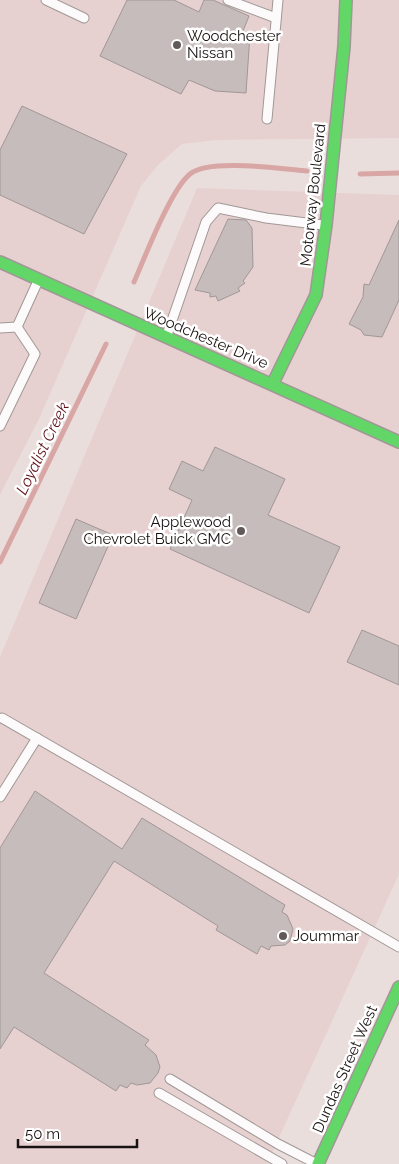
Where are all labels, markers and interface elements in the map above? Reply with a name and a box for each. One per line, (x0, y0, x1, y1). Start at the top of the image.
place label: Woodchester Nissan (187, 27, 282, 62)
marker: Woodchester Nissan (171, 39, 183, 51)
street label: Motorway Boulevard (297, 123, 329, 267)
street label: Woodchester Drive (141, 304, 271, 372)
water label: Loyalist Creek (12, 399, 73, 498)
place label: Applewood Chevrolet Buick GMC (83, 513, 231, 548)
marker: Applewood Chevrolet Buick GMC (235, 525, 247, 537)
place label: Joummar (293, 927, 360, 945)
marker: Joummar (277, 930, 289, 942)
street label: Dundas Street West (309, 1002, 381, 1136)
scale bar (18, 1116, 136, 1148)
text: 50 m (25, 1125, 60, 1143)

